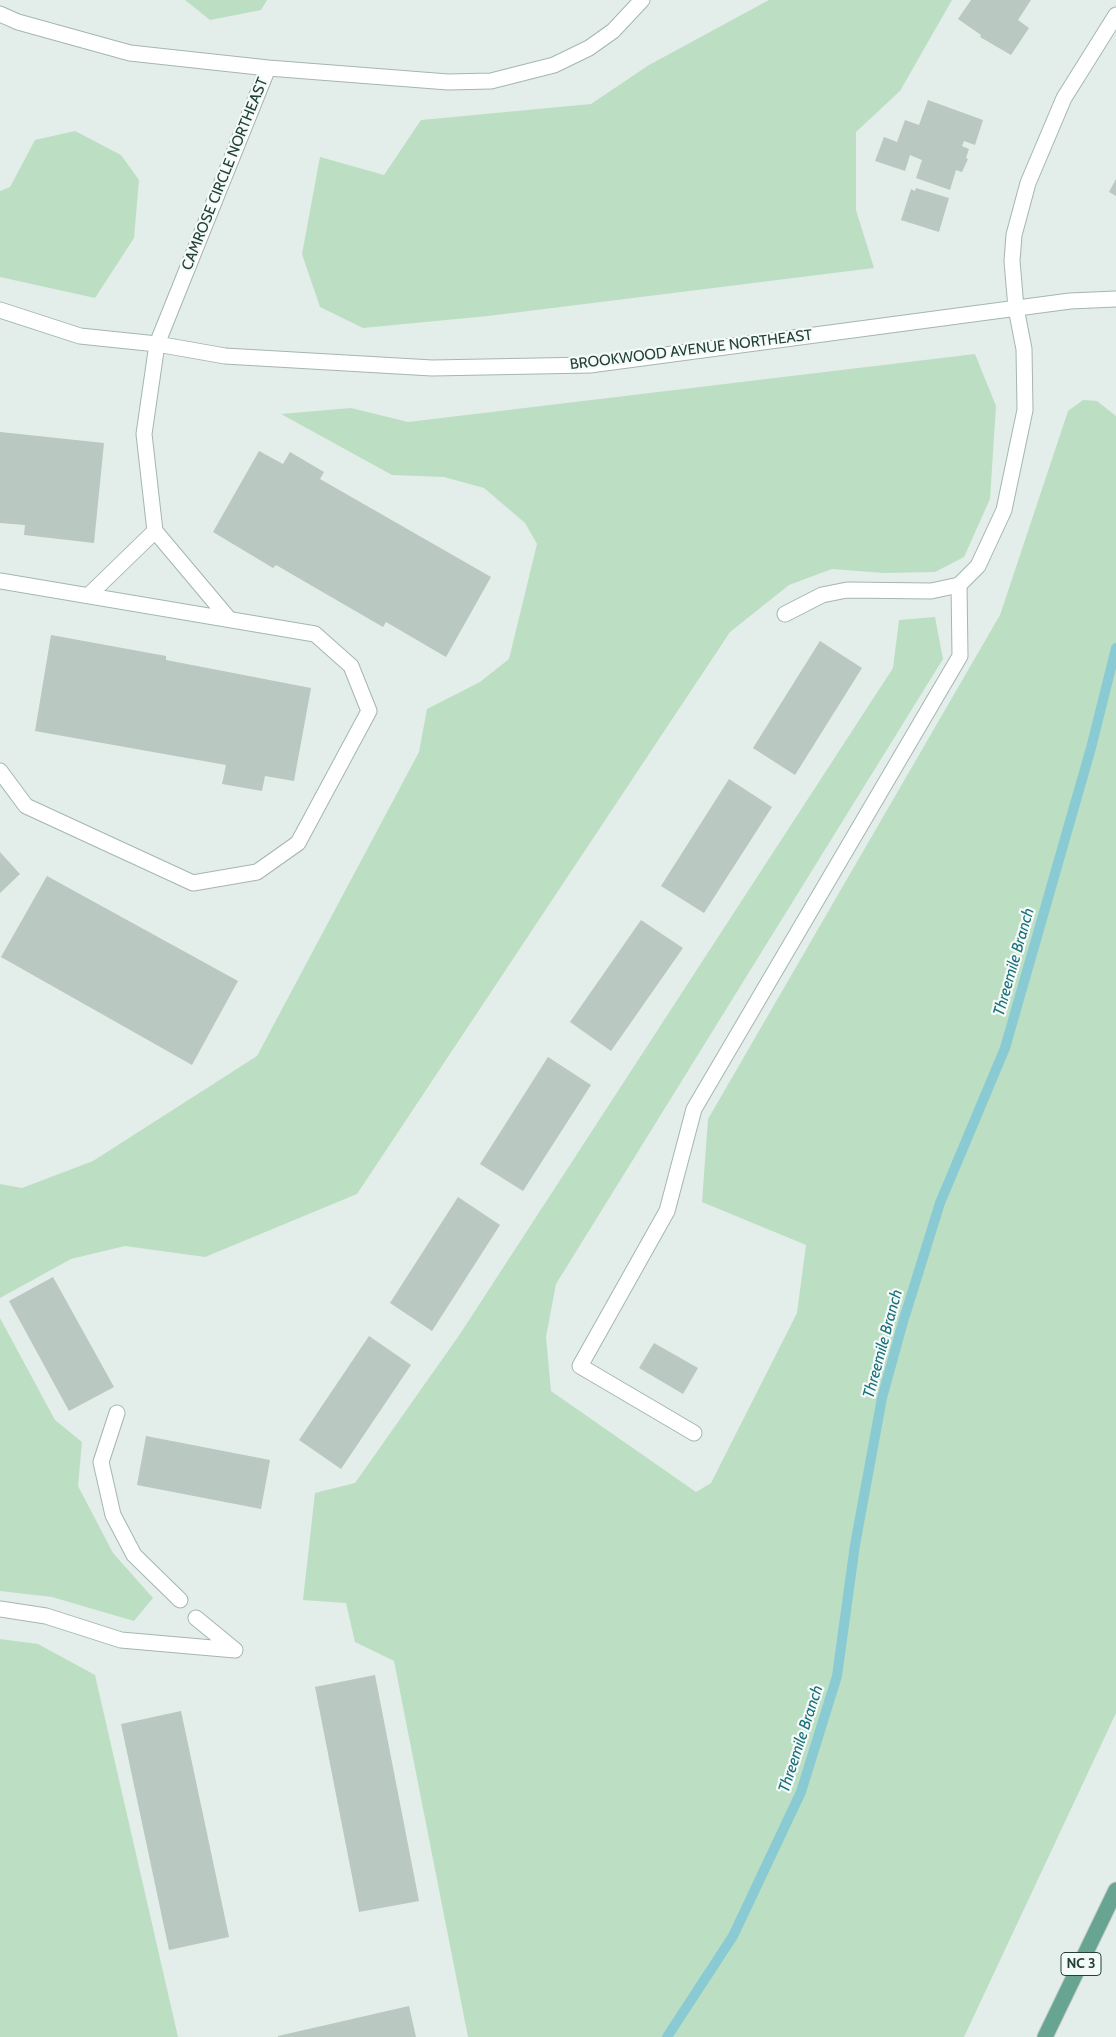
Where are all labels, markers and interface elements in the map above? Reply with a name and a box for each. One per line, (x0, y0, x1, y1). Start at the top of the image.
street label: CAMROSE CIRCLE NORTHEAST (178, 75, 272, 273)
street label: BROOKWOOD AVENUE NORTHEAST (569, 326, 813, 374)
water label: Threemile Branch (989, 906, 1039, 1018)
water label: Threemile Branch (859, 1288, 907, 1400)
water label: Threemile Branch (775, 1683, 827, 1795)
road number: NC 3 (1061, 1952, 1101, 1976)

